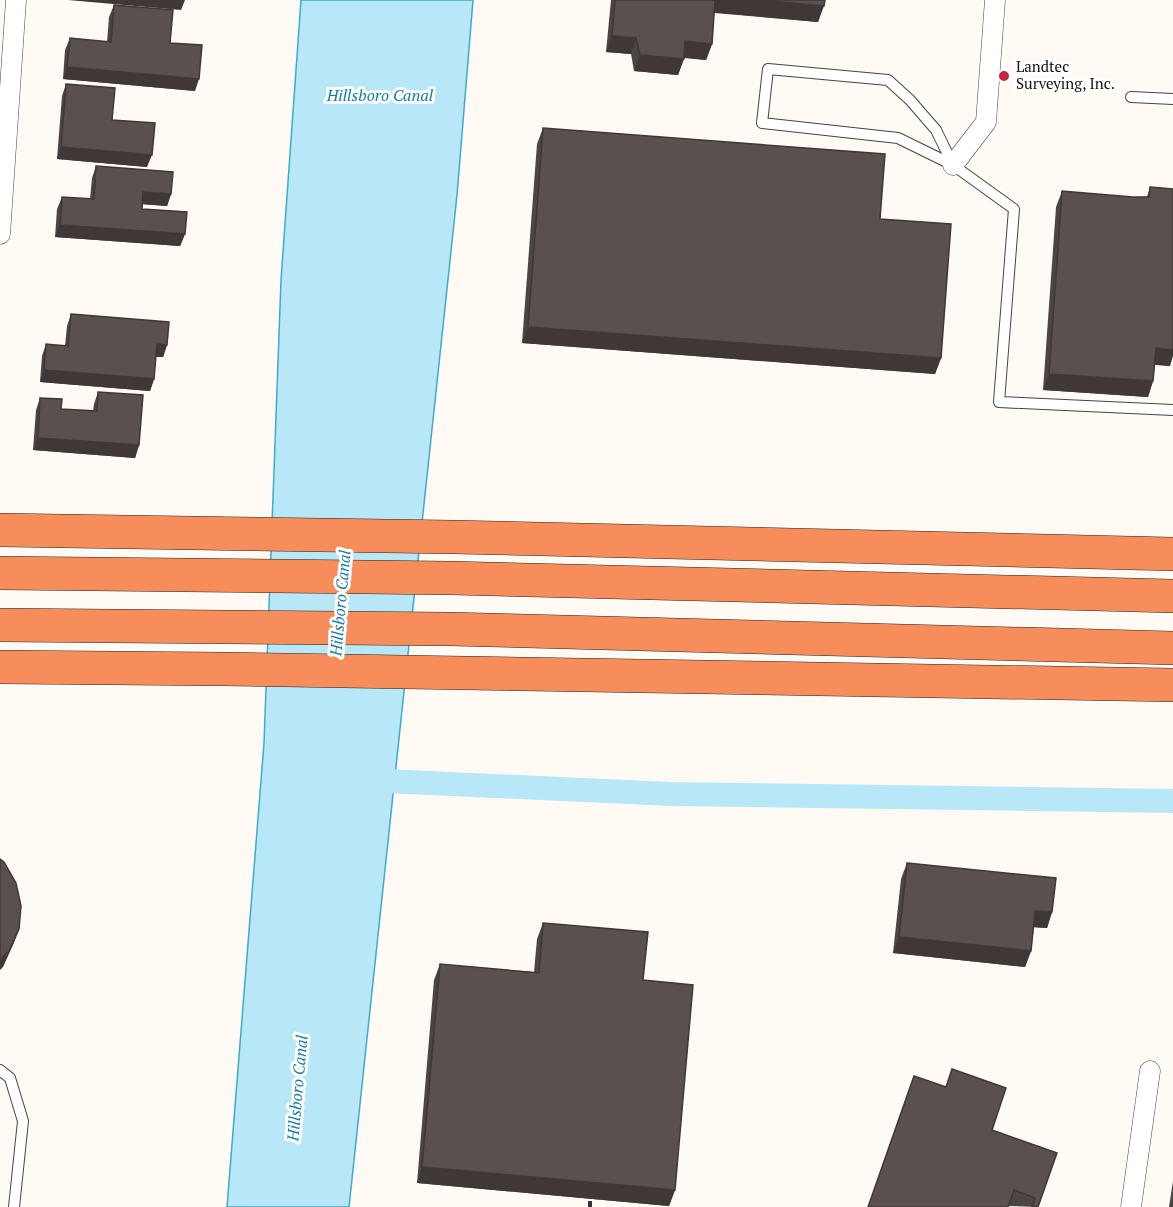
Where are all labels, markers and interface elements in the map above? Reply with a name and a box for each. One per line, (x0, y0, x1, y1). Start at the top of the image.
place label: Landtec Surveying, Inc. (1016, 56, 1115, 93)
marker: Landtec Surveying, Inc. (997, 69, 1011, 83)
water label: Hillsboro Canal (326, 84, 434, 106)
water label: Hillsboro Canal (324, 548, 356, 658)
water label: Hillsboro Canal (281, 1033, 313, 1143)

